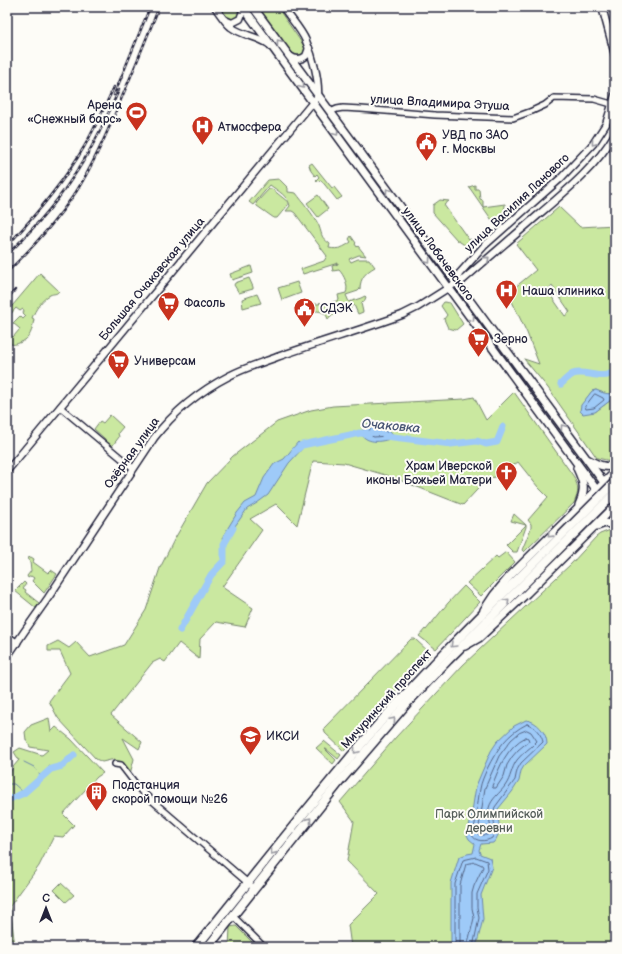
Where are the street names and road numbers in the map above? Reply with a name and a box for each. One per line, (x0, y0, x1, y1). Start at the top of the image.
street label: улица Владимира Этуша (370, 92, 510, 114)
street label: улица Василия Ланового (461, 150, 573, 256)
street label: улица Лобачевского (399, 204, 477, 304)
street label: Большая Очаковская улица (96, 214, 208, 344)
street label: Озёрная улица (101, 414, 163, 492)
street label: Мичуринский проспект (338, 646, 436, 752)

